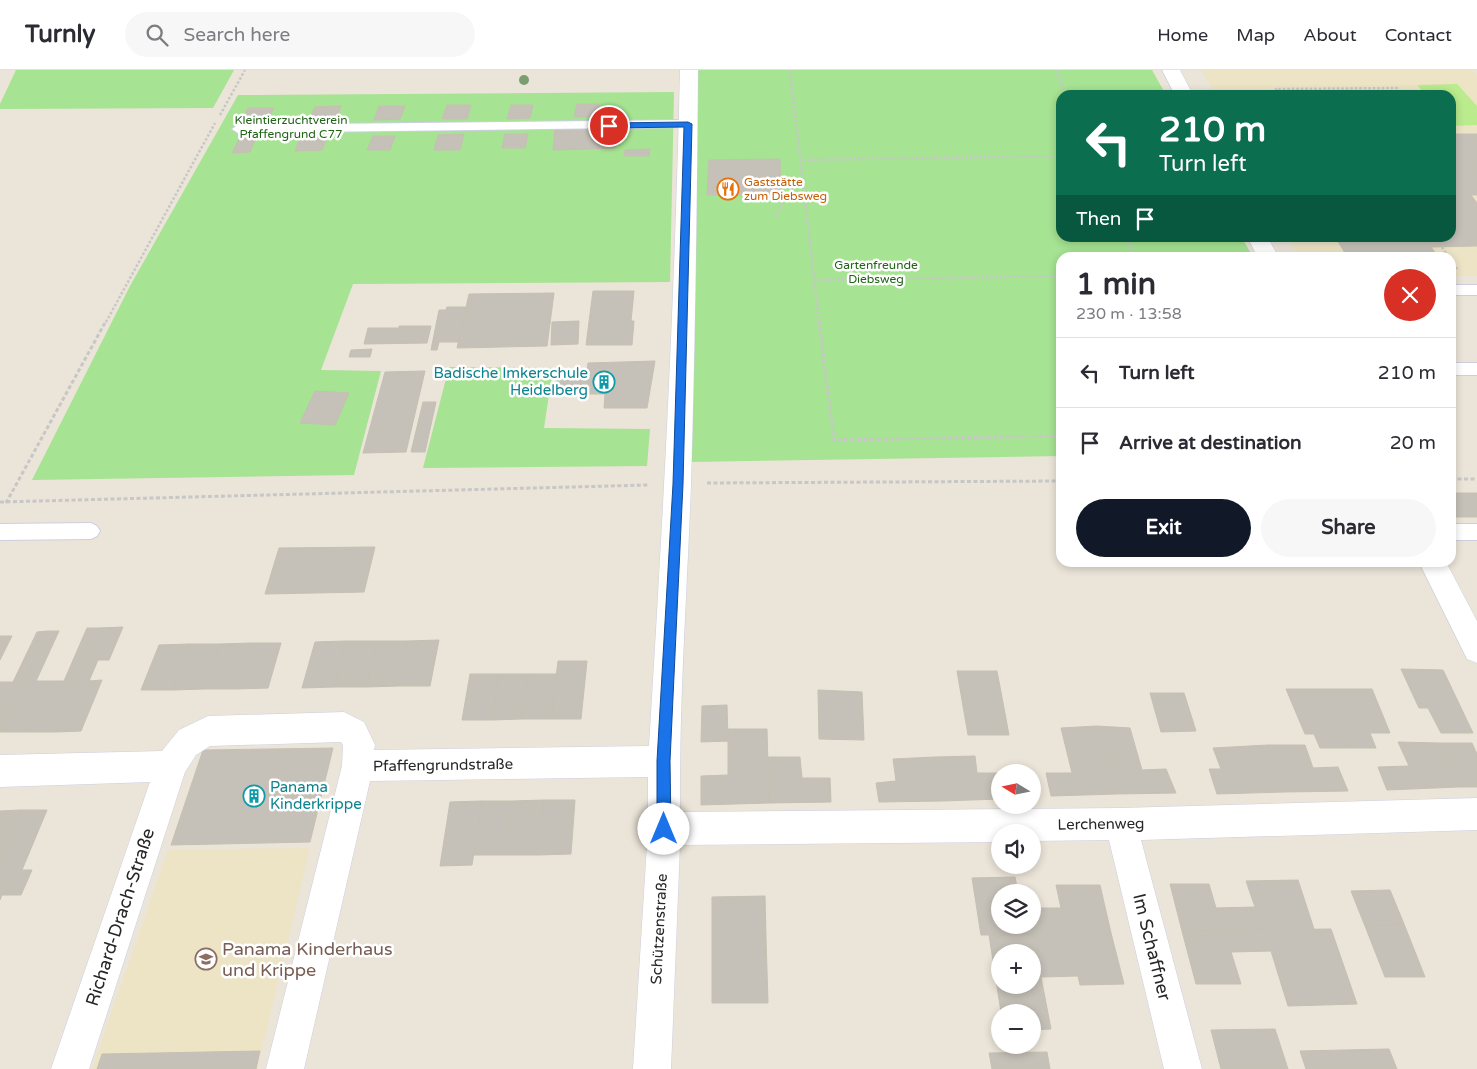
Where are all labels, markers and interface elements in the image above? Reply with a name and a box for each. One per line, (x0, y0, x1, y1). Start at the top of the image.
search box (125, 12, 475, 57)
text: Turnly (25, 20, 95, 49)
icon: search (143, 21, 171, 49)
text: Search here (183, 24, 290, 46)
text: Home (1157, 24, 1208, 46)
text: Map (1236, 24, 1275, 46)
text: About (1303, 24, 1357, 46)
text: Contact (1385, 24, 1452, 46)
pin (588, 105, 630, 147)
text: 210 m (1159, 109, 1266, 151)
icon: left (1076, 110, 1141, 175)
icon: arrive (595, 112, 623, 140)
park label: Kleintierzuchtverein Pfaffengrund C77 (235, 113, 347, 141)
text: Turn left (1159, 151, 1247, 177)
place label: Gaststätte zum Diebsweg (744, 175, 827, 203)
restaurant icon: Gaststätte zum Diebsweg (716, 177, 740, 201)
icon: arrive (1131, 205, 1159, 233)
text: Then (1076, 208, 1121, 230)
park label: Gartenfreunde Diebsweg (834, 258, 918, 286)
text: 1 min (1076, 266, 1156, 303)
button: close (1384, 269, 1436, 321)
text: 230 m · 13:58 (1076, 304, 1182, 324)
icon: left (1076, 359, 1104, 387)
text: Turn left (1119, 362, 1195, 384)
text: 210 m (1378, 362, 1436, 384)
place label: Badische Imkerschule Heidelberg (433, 364, 588, 399)
building icon: Badische Imkerschule Heidelberg (592, 370, 616, 394)
icon: arrive (1076, 429, 1104, 457)
text: Arrive at destination (1119, 432, 1302, 454)
text: 20 m (1390, 432, 1436, 454)
button: Exit (1076, 499, 1251, 557)
button: Share (1261, 499, 1436, 557)
street label: Pfaffengrundstraße (373, 755, 513, 775)
north arrow (991, 764, 1041, 814)
map controls (991, 764, 1041, 1054)
place label: Panama Kinderkrippe (270, 778, 362, 813)
building icon: Panama Kinderkrippe (242, 784, 266, 808)
position arrow (637, 802, 689, 854)
street label: Lerchenweg (1057, 814, 1145, 834)
button: sound (991, 824, 1041, 874)
street label: Richard-Drach-Straße (81, 825, 159, 1009)
street label: Schützenstraße (647, 873, 671, 985)
button: layers (991, 884, 1041, 934)
street label: Im Schaffner (1128, 891, 1176, 1003)
place label: Panama Kinderhaus und Krippe (222, 938, 393, 981)
button: + (991, 944, 1041, 994)
school or university icon: Panama Kinderhaus und Krippe (194, 947, 218, 971)
button: − (991, 1004, 1041, 1054)

